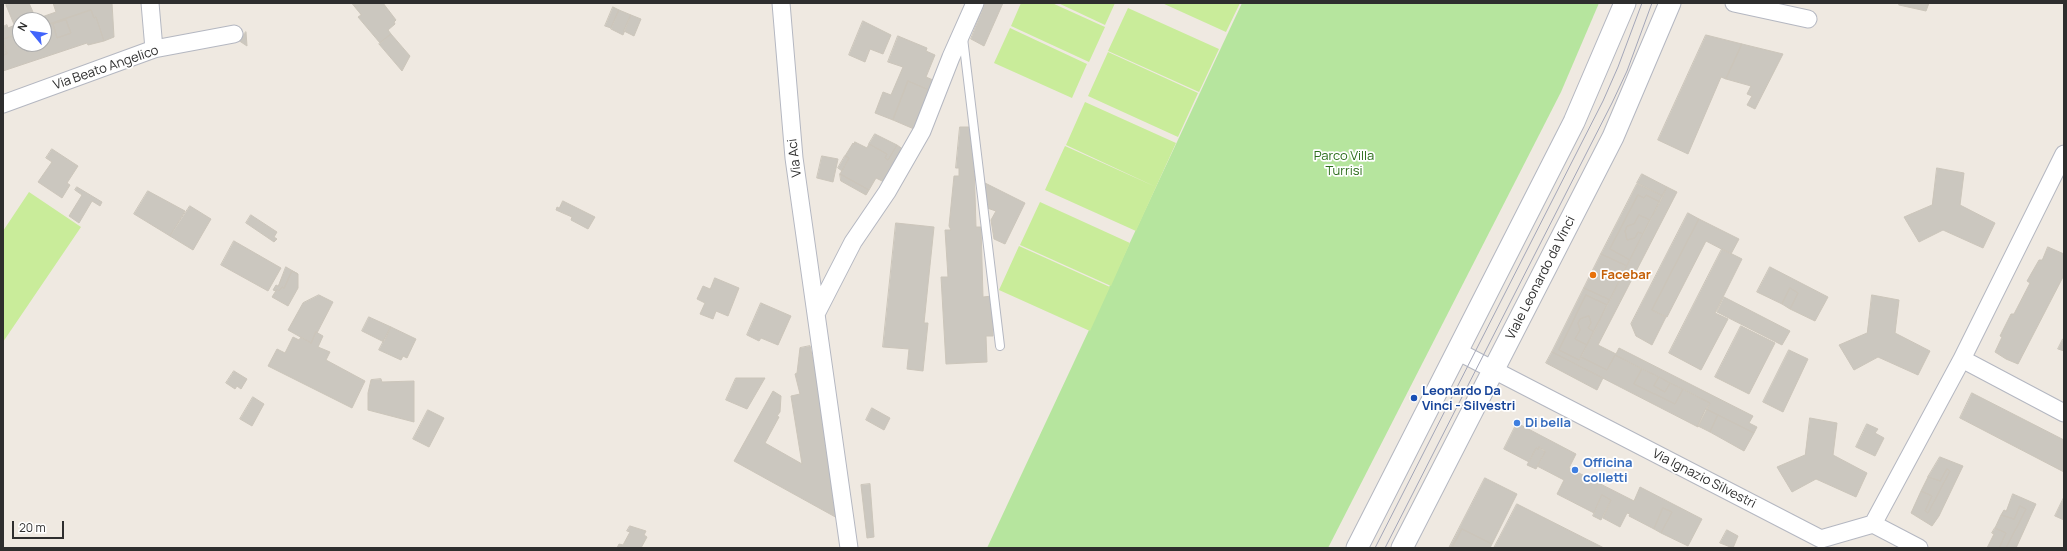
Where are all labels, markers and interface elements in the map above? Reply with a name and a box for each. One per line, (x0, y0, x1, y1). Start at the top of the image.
north arrow (12, 12, 52, 52)
text: N (13, 19, 30, 34)
street label: Via Beato Angelico (51, 43, 161, 93)
street label: Via Aci (785, 138, 805, 178)
park label: Parco Villa Turrisi (1314, 148, 1374, 179)
street label: Viale Leonardo da Vinci (1503, 214, 1579, 342)
place label: Facebar (1601, 267, 1651, 283)
marker: Facebar (1588, 270, 1598, 280)
place label: Leonardo Da Vinci - Silvestri (1422, 383, 1515, 414)
marker: Leonardo Da Vinci - Silvestri (1409, 393, 1419, 403)
place label: Di bella (1525, 415, 1571, 431)
marker: Di bella (1512, 418, 1522, 428)
street label: Via Ignazio Silvestri (1650, 446, 1758, 512)
place label: Officina colletti (1583, 455, 1632, 486)
marker: Officina colletti (1570, 465, 1580, 475)
scale bar (14, 513, 66, 539)
text: 20 m (19, 519, 46, 536)

